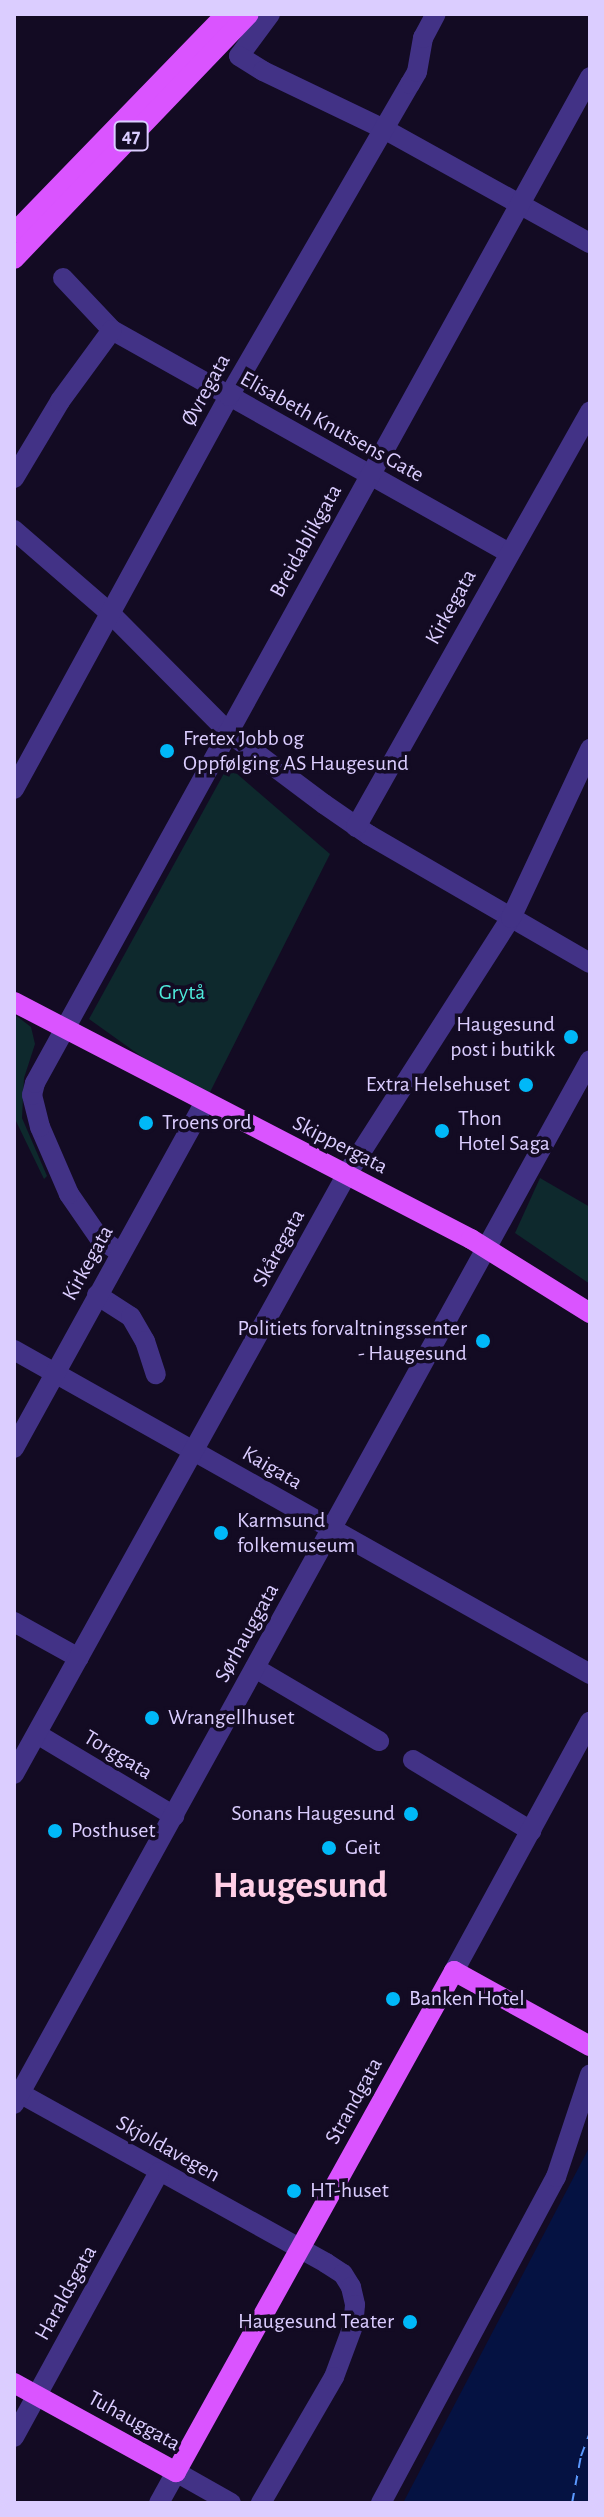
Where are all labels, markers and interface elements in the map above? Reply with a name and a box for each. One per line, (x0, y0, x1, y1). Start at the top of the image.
road number: 47 (113, 120, 149, 152)
street label: Øvregata (176, 349, 236, 431)
street label: Elisabeth Knutsens Gate (236, 366, 428, 488)
street label: Breidablikgata (264, 480, 348, 602)
street label: Kirkegata (420, 565, 482, 649)
place label: Fretex Jobb og Oppfølging AS Haugesund (183, 725, 409, 776)
marker: Fretex Jobb og Oppfølging AS Haugesund (158, 742, 176, 760)
park label: Grytå (159, 980, 205, 1006)
place label: Haugesund post i butikk (450, 1011, 555, 1062)
marker: Haugesund post i butikk (562, 1028, 580, 1046)
place label: Extra Helsehuset (366, 1072, 510, 1098)
marker: Extra Helsehuset (517, 1076, 535, 1094)
place label: Thon Hotel Saga (458, 1105, 550, 1156)
place label: Troens ord (162, 1110, 252, 1136)
street label: Skippergata (288, 1110, 392, 1180)
marker: Troens ord (137, 1114, 155, 1132)
marker: Thon Hotel Saga (433, 1122, 451, 1140)
street label: Skåregata (247, 1205, 311, 1291)
street label: Kirkegata (57, 1221, 119, 1305)
place label: Politiets forvaltningssenter - Haugesund (237, 1315, 467, 1366)
marker: Politiets forvaltningssenter - Haugesund (474, 1332, 492, 1350)
street label: Kaigata (237, 1440, 307, 1496)
place label: Karmsund folkemuseum (237, 1507, 355, 1558)
marker: Karmsund folkemuseum (212, 1524, 230, 1542)
street label: Sørhauggata (209, 1579, 285, 1687)
place label: Wrangellhuset (168, 1705, 294, 1731)
marker: Wrangellhuset (143, 1709, 161, 1727)
street label: Torggata (79, 1724, 157, 1786)
place label: Sonans Haugesund (231, 1801, 395, 1827)
marker: Sonans Haugesund (402, 1805, 420, 1823)
place label: Posthuset (71, 1818, 155, 1844)
marker: Posthuset (46, 1822, 64, 1840)
place label: Geit (345, 1835, 380, 1861)
marker: Geit (320, 1839, 338, 1857)
district label: Haugesund (212, 1864, 388, 1910)
place label: Banken Hotel (409, 1986, 525, 2012)
marker: Banken Hotel (384, 1990, 402, 2008)
street label: Strandgata (319, 2053, 389, 2149)
street label: Skjoldavegen (111, 2110, 225, 2188)
place label: HT-huset (310, 2178, 389, 2204)
marker: HT-huset (285, 2182, 303, 2200)
street label: Haraldsgata (29, 2241, 103, 2345)
place label: Haugesund Teater (238, 2309, 394, 2335)
marker: Haugesund Teater (401, 2313, 419, 2331)
street label: Tuhauggata (83, 2385, 185, 2457)

